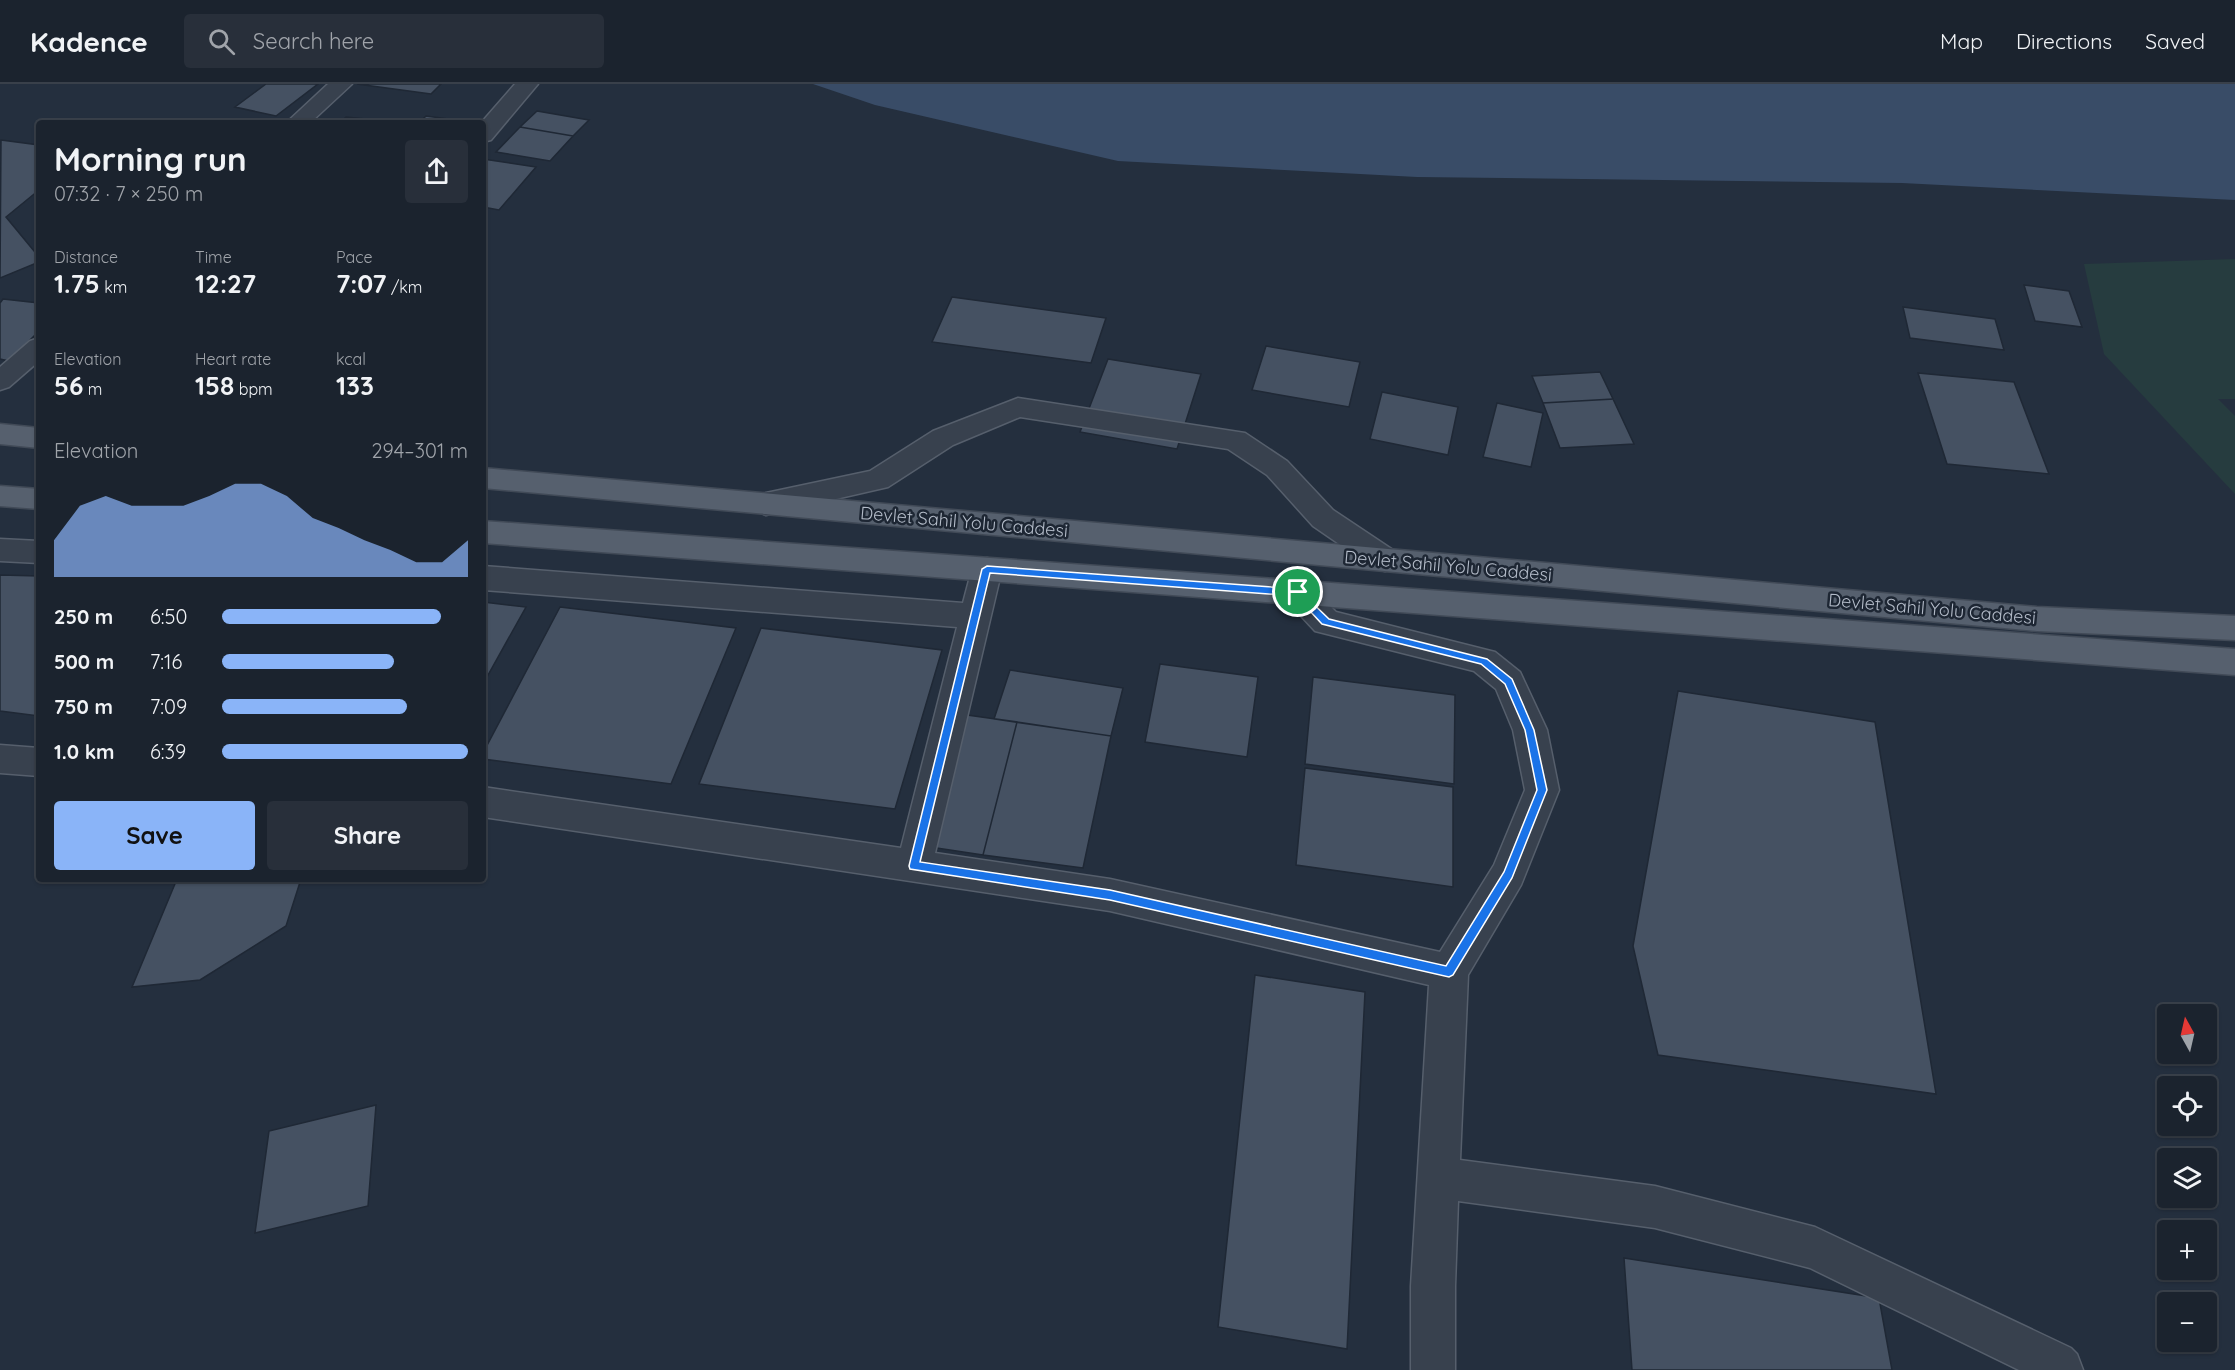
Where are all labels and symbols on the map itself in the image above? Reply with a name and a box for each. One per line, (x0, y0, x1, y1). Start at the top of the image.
street label: Devlet Sahil Yolu Caddesi (859, 501, 1069, 542)
street label: Devlet Sahil Yolu Caddesi (1343, 545, 1553, 586)
pin (1272, 566, 1323, 617)
street label: Devlet Sahil Yolu Caddesi (1827, 588, 2037, 629)
north arrow (2157, 1004, 2217, 1064)

